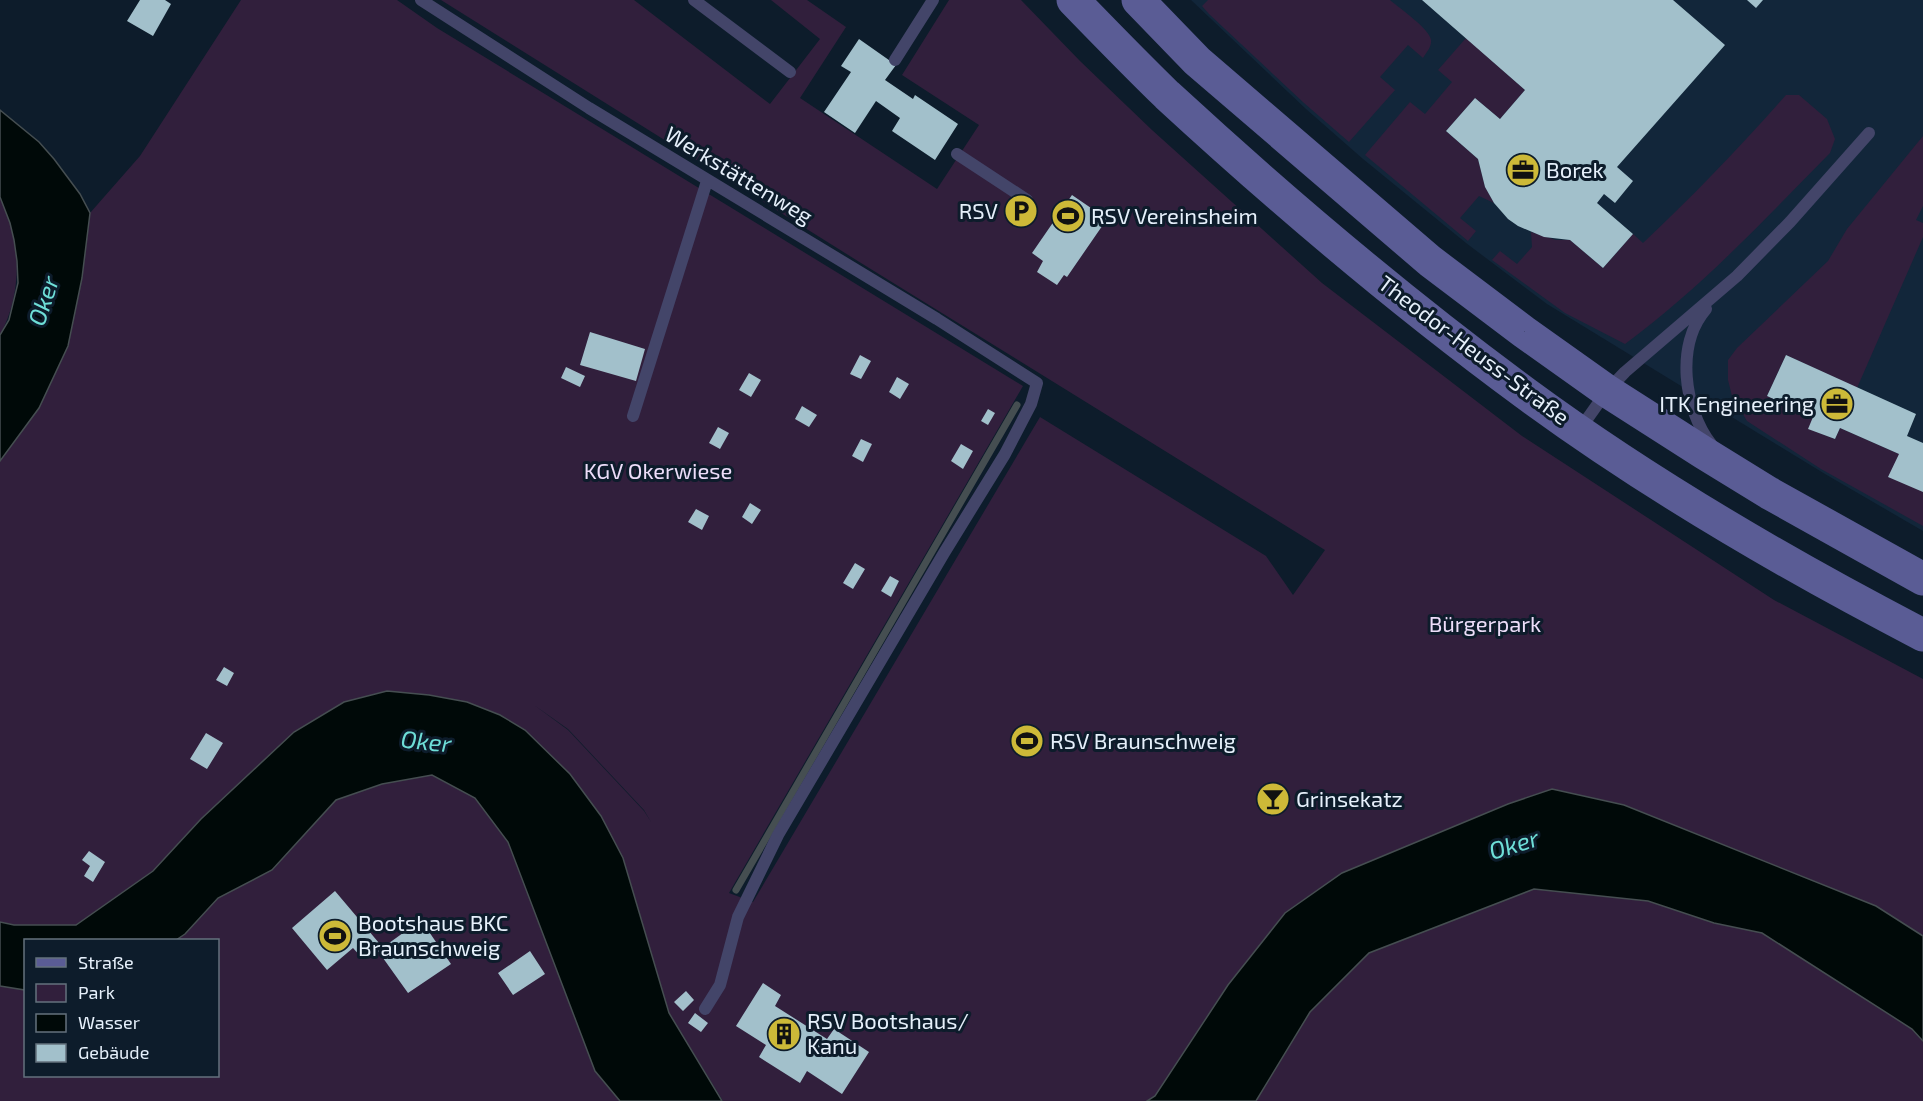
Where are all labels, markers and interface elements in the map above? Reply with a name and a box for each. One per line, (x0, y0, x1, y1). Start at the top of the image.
street label: Werkstättenweg (661, 120, 818, 228)
office icon: Borek (1505, 152, 1541, 188)
place label: Borek (1546, 156, 1604, 182)
parking icon: RSV (1003, 193, 1039, 229)
place label: RSV (959, 197, 999, 223)
sports icon: RSV Vereinsheim (1050, 198, 1086, 234)
place label: RSV Vereinsheim (1091, 202, 1258, 228)
street label: Theodor-Heuss-Straße (1374, 269, 1575, 429)
water label: Oker (21, 271, 64, 329)
office icon: ITK Engineering (1819, 386, 1855, 422)
place label: ITK Engineering (1659, 390, 1814, 416)
park label: KGV Okerwiese (584, 457, 732, 483)
park label: Bürgerpark (1429, 610, 1541, 636)
water label: Oker (399, 723, 453, 758)
sports icon: RSV Braunschweig (1009, 723, 1045, 759)
place label: RSV Braunschweig (1050, 727, 1236, 753)
bar icon: Grinsekatz (1255, 781, 1291, 817)
place label: Grinsekatz (1296, 785, 1403, 811)
water label: Oker (1485, 822, 1543, 865)
place label: Bootshaus BKC Braunschweig (358, 909, 508, 960)
sports icon: Bootshaus BKC Braunschweig (317, 918, 353, 954)
legend (24, 939, 219, 1077)
text: Straße (78, 951, 134, 973)
text: Park (78, 981, 115, 1003)
place label: RSV Bootshaus/ Kanu (807, 1007, 969, 1058)
text: Wasser (78, 1011, 140, 1033)
building icon: RSV Bootshaus/ Kanu (766, 1016, 802, 1052)
text: Gebäude (78, 1041, 149, 1063)

